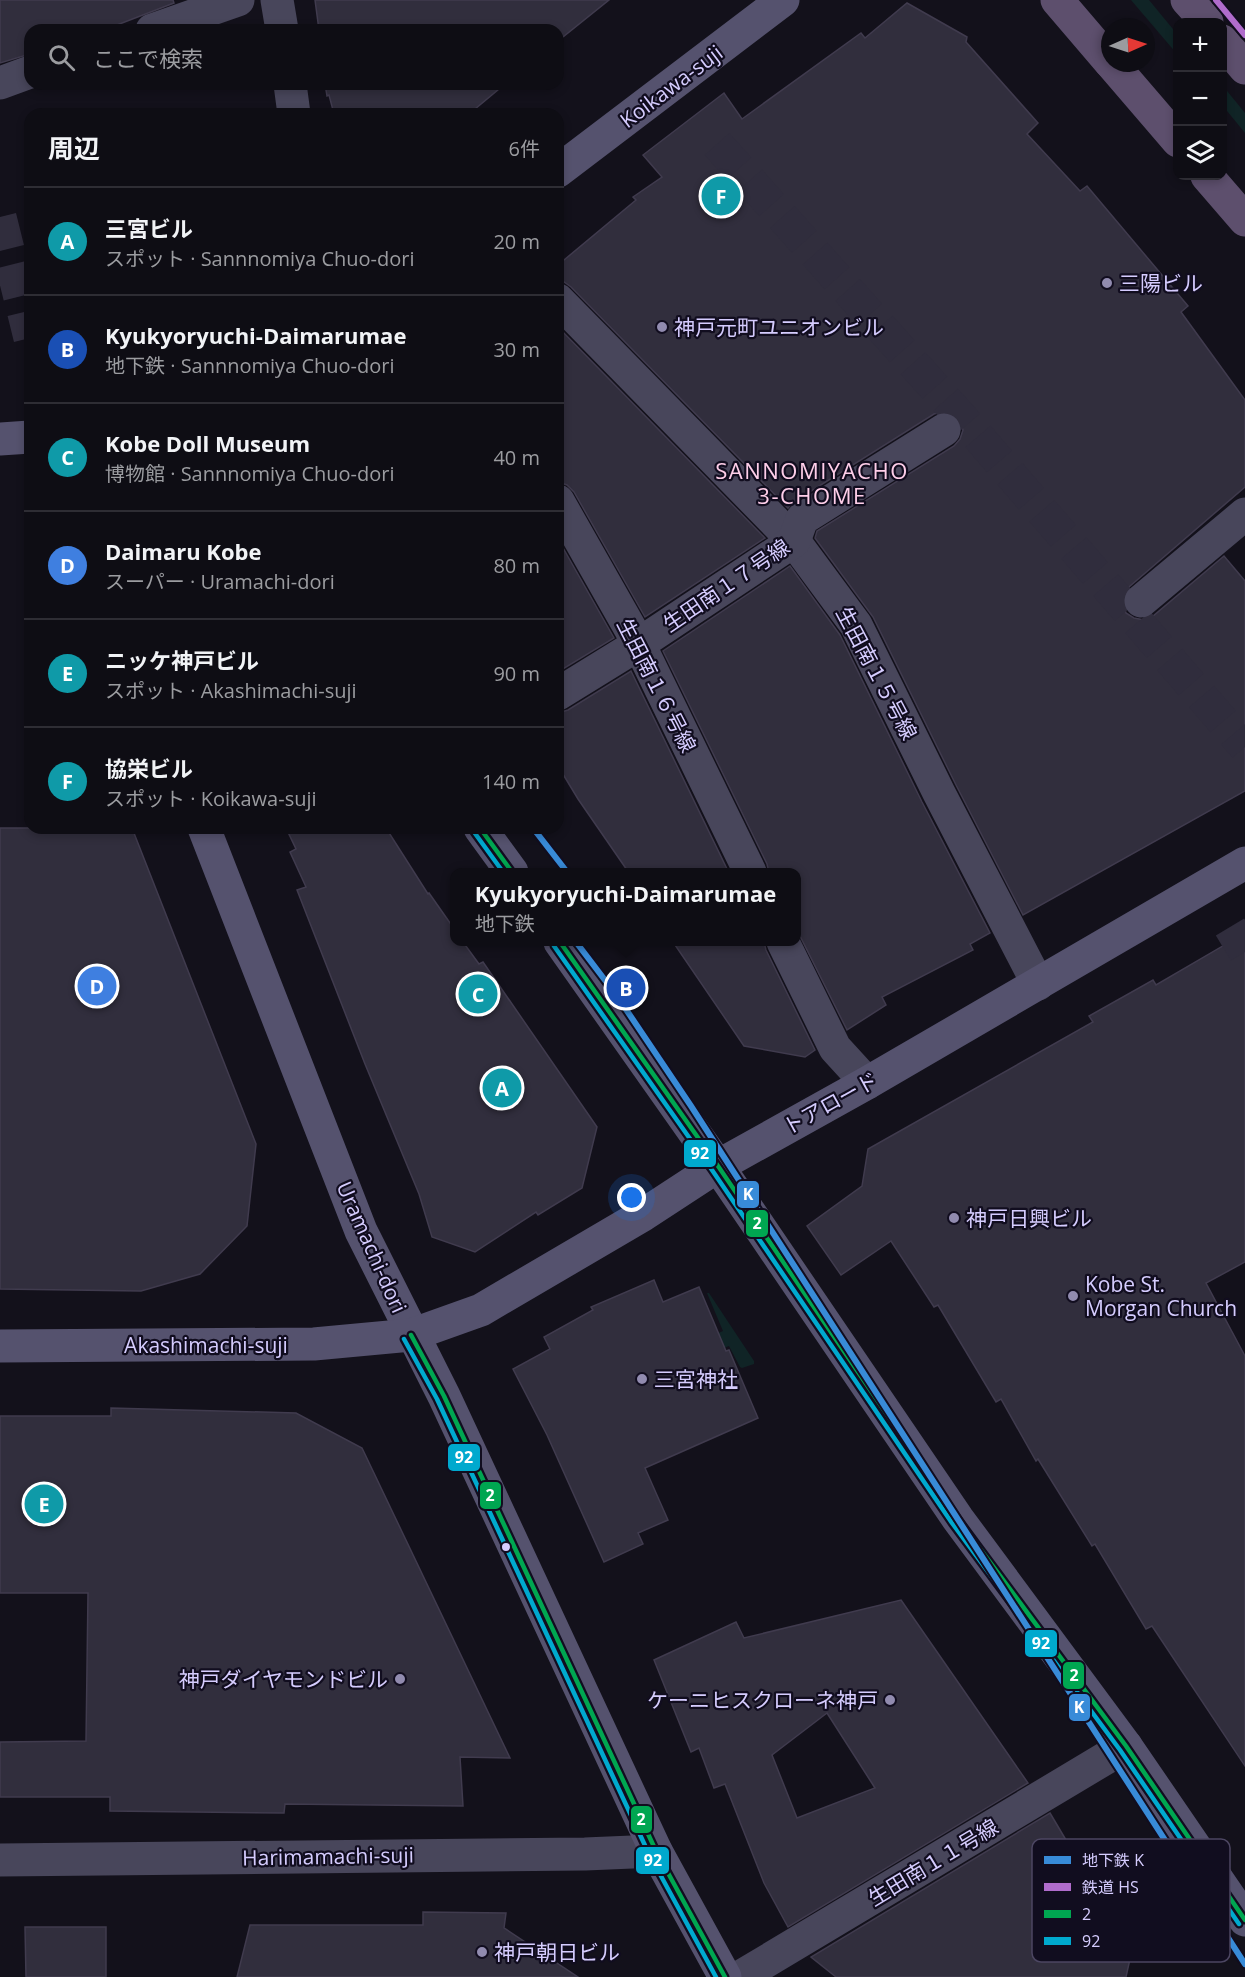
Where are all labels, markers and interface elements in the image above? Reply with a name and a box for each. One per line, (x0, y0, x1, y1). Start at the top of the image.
north arrow (1101, 18, 1155, 72)
map controls (1173, 18, 1227, 180)
button: + (1173, 18, 1227, 72)
search box (24, 24, 564, 90)
street label: Koikawa-suji (614, 38, 728, 134)
icon: search (45, 41, 78, 74)
text: ここで検索 (93, 43, 203, 73)
button: − (1173, 72, 1227, 126)
button: layers (1173, 126, 1227, 180)
text: 周辺 (48, 130, 100, 166)
text: 6件 (509, 135, 540, 162)
pin: F (702, 174, 740, 218)
text: 三宮ビル (105, 213, 193, 243)
text: A (61, 228, 74, 255)
text: 20 m (493, 228, 540, 255)
text: スポット · Sannnomiya Chuo-dori (105, 245, 415, 272)
place label: 三陽ビル (1119, 269, 1203, 297)
marker: 三陽ビル (1100, 276, 1114, 290)
place label: 神戸元町ユニオンビル (674, 313, 884, 341)
text: Kyukyoryuchi-Daimarumae (105, 320, 406, 350)
marker: 神戸元町ユニオンビル (655, 320, 669, 334)
text: B (61, 336, 74, 363)
text: 30 m (493, 336, 540, 363)
text: 地下鉄 · Sannnomiya Chuo-dori (105, 352, 395, 379)
text: Kobe Doll Museum (105, 428, 310, 458)
text: C (61, 444, 74, 471)
text: 40 m (493, 444, 540, 471)
district label: SANNOMIYACHO 3-CHOME (715, 455, 909, 510)
text: 博物館 · Sannnomiya Chuo-dori (105, 460, 395, 487)
street label: 生田南１７号線 (657, 532, 795, 638)
text: Daimaru Kobe (105, 536, 262, 566)
text: D (60, 552, 75, 579)
text: 80 m (493, 552, 540, 579)
text: スーパー · Uramachi-dori (105, 568, 335, 595)
street label: 生田南１５号線 (830, 602, 924, 744)
street label: 生田南１６号線 (611, 613, 703, 757)
text: ニッケ神戸ビル (105, 645, 259, 675)
text: E (62, 660, 73, 687)
text: 90 m (493, 660, 540, 687)
text: スポット · Akashimachi-suji (105, 677, 357, 704)
text: 協栄ビル (105, 753, 193, 783)
text: F (62, 768, 73, 795)
text: 140 m (482, 768, 540, 795)
text: スポット · Koikawa-suji (105, 785, 317, 812)
popup (450, 868, 801, 946)
text: Kyukyoryuchi-Daimarumae (475, 878, 776, 908)
text: 地下鉄 (475, 910, 535, 937)
pin: D (78, 964, 116, 1008)
pin: B (606, 966, 646, 1010)
pin: C (458, 972, 498, 1016)
street label: トアロード (777, 1065, 883, 1141)
pin: A (482, 1066, 522, 1110)
line badge: 92 (683, 1139, 717, 1168)
text: 92 (691, 1142, 709, 1164)
street label: Uramachi-dori (331, 1177, 413, 1317)
line badge: K (736, 1180, 760, 1209)
your location (617, 1183, 646, 1212)
text: K (743, 1183, 754, 1205)
place label: 神戸日興ビル (966, 1204, 1092, 1232)
line badge: 2 (745, 1209, 769, 1238)
marker: 神戸日興ビル (947, 1211, 961, 1225)
text: 2 (752, 1212, 762, 1234)
place label: Kobe St. Morgan Church (1085, 1270, 1237, 1322)
marker: Kobe St. Morgan Church (1066, 1289, 1080, 1303)
street label: Akashimachi-suji (124, 1331, 288, 1359)
place label: 三宮神社 (654, 1365, 738, 1393)
marker: 三宮神社 (635, 1372, 649, 1386)
line badge: 92 (447, 1443, 481, 1472)
text: 92 (455, 1446, 473, 1468)
line badge: 2 (479, 1481, 502, 1510)
pin: E (24, 1482, 63, 1526)
text: 2 (485, 1484, 495, 1506)
unlabelled marker (500, 1541, 512, 1553)
line badge: 92 (1024, 1629, 1058, 1658)
text: 92 (1032, 1632, 1050, 1654)
line badge: 2 (1062, 1661, 1085, 1690)
text: 2 (1069, 1664, 1079, 1686)
place label: 神戸ダイヤモンドビル (179, 1665, 388, 1693)
marker: 神戸ダイヤモンドビル (393, 1672, 407, 1686)
place label: ケーニヒスクローネ神戸 (647, 1686, 878, 1714)
marker: ケーニヒスクローネ神戸 (883, 1693, 897, 1707)
line badge: K (1068, 1693, 1091, 1722)
text: K (1074, 1696, 1085, 1718)
line badge: 2 (630, 1805, 653, 1834)
text: 2 (636, 1808, 646, 1830)
street label: 生田南１１号線 (863, 1812, 1003, 1912)
legend (1032, 1839, 1230, 1962)
street label: Harimamachi-suji (242, 1841, 414, 1871)
line badge: 92 (635, 1846, 670, 1875)
text: 92 (644, 1849, 662, 1871)
text: 地下鉄 K (1082, 1849, 1144, 1871)
text: 鉄道 HS (1082, 1876, 1139, 1898)
text: 2 (1082, 1903, 1091, 1925)
text: 92 (1082, 1930, 1100, 1952)
place label: 神戸朝日ビル (494, 1938, 620, 1966)
marker: 神戸朝日ビル (475, 1945, 489, 1959)

